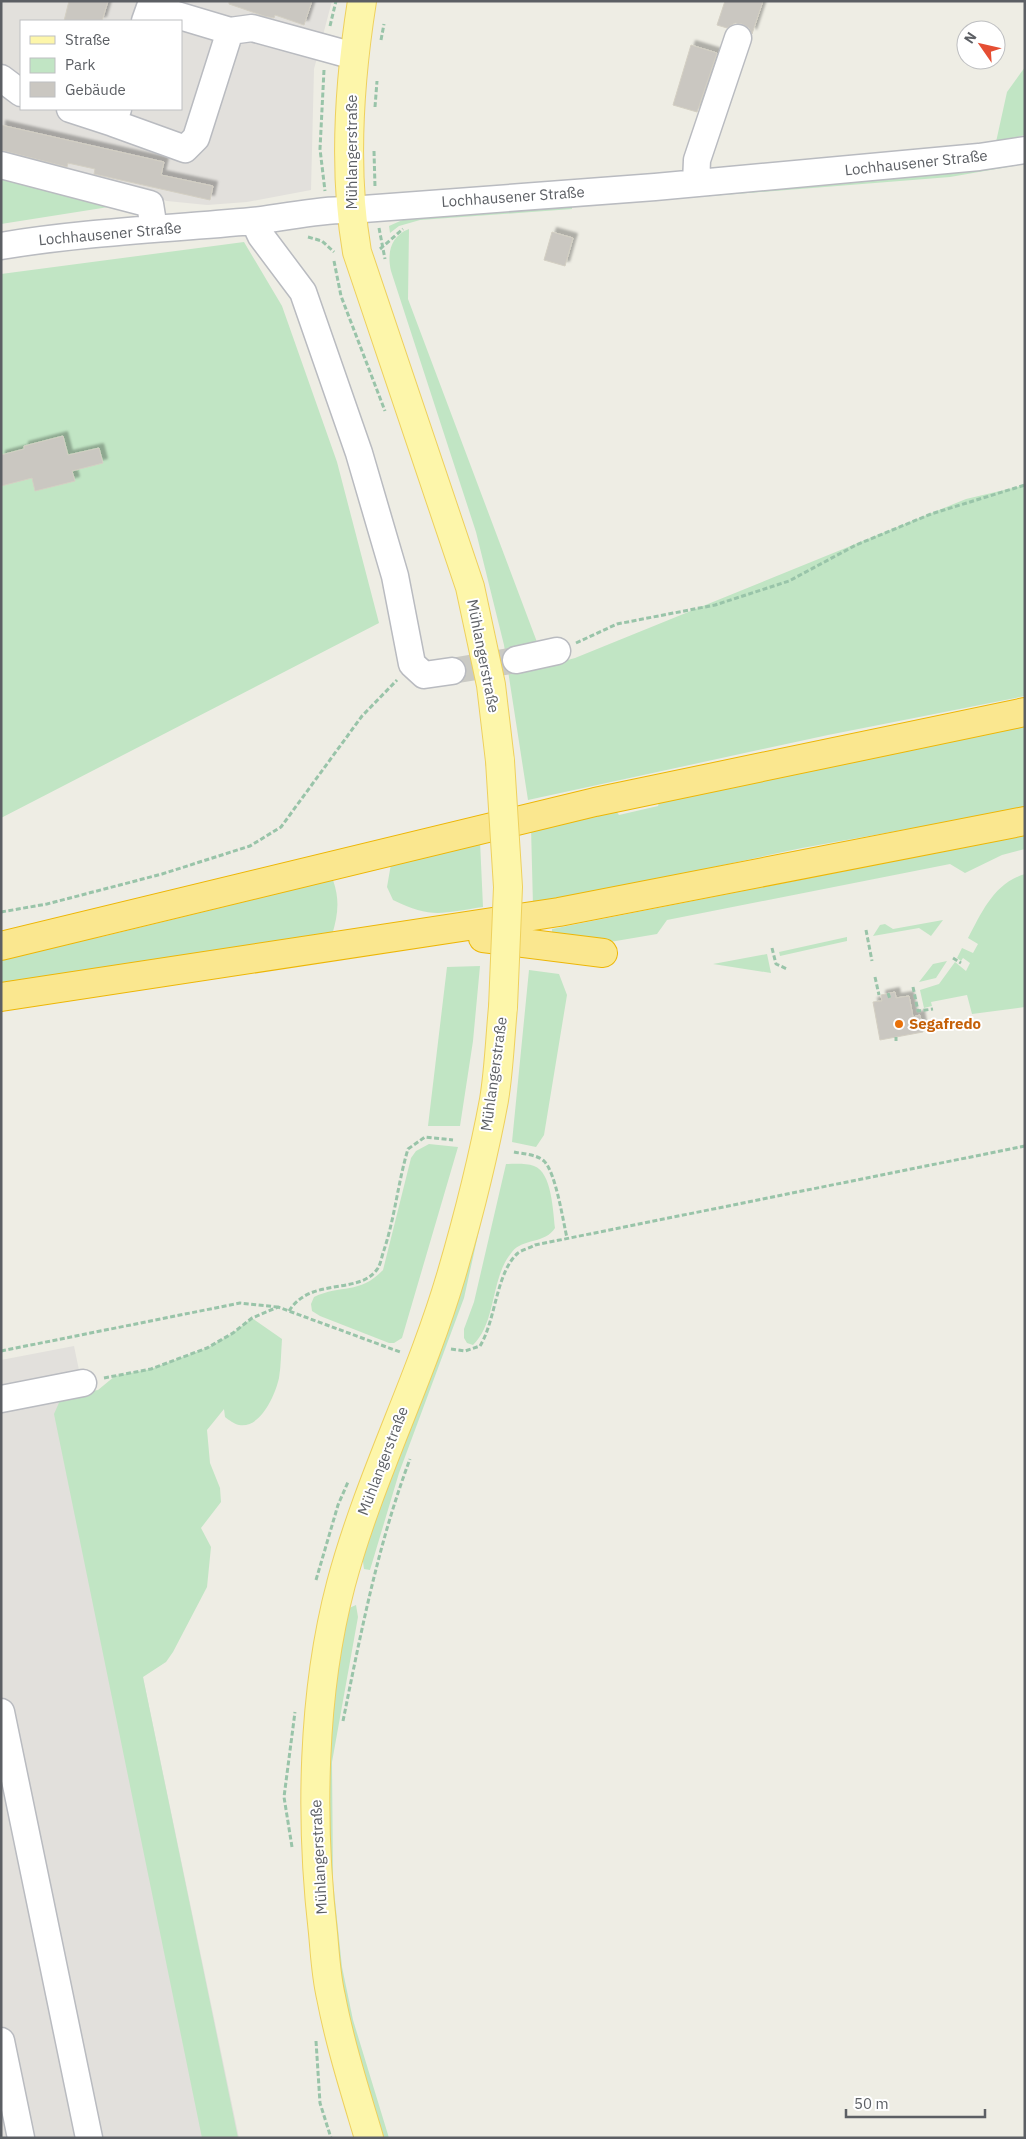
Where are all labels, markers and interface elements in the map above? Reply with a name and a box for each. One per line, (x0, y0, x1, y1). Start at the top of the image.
legend (20, 20, 182, 110)
north arrow (956, 20, 1006, 70)
text: N (960, 28, 981, 47)
text: Straße (65, 30, 110, 49)
text: Park (65, 55, 95, 74)
text: Gebäude (65, 80, 126, 99)
street label: Mühlangerstraße (342, 94, 361, 210)
street label: Lochhausener Straße (844, 146, 988, 179)
street label: Lochhausener Straße (441, 182, 585, 211)
street label: Lochhausener Straße (38, 218, 182, 249)
street label: Mühlangerstraße (463, 598, 504, 714)
place label: Segafredo (909, 1014, 981, 1033)
street label: Mühlangerstraße (476, 1016, 511, 1132)
marker: Segafredo (893, 1018, 905, 1030)
street label: Mühlangerstraße (353, 1404, 412, 1518)
street label: Mühlangerstraße (306, 1799, 331, 1915)
scale bar (846, 2086, 985, 2118)
text: 50 m (854, 2094, 889, 2113)

